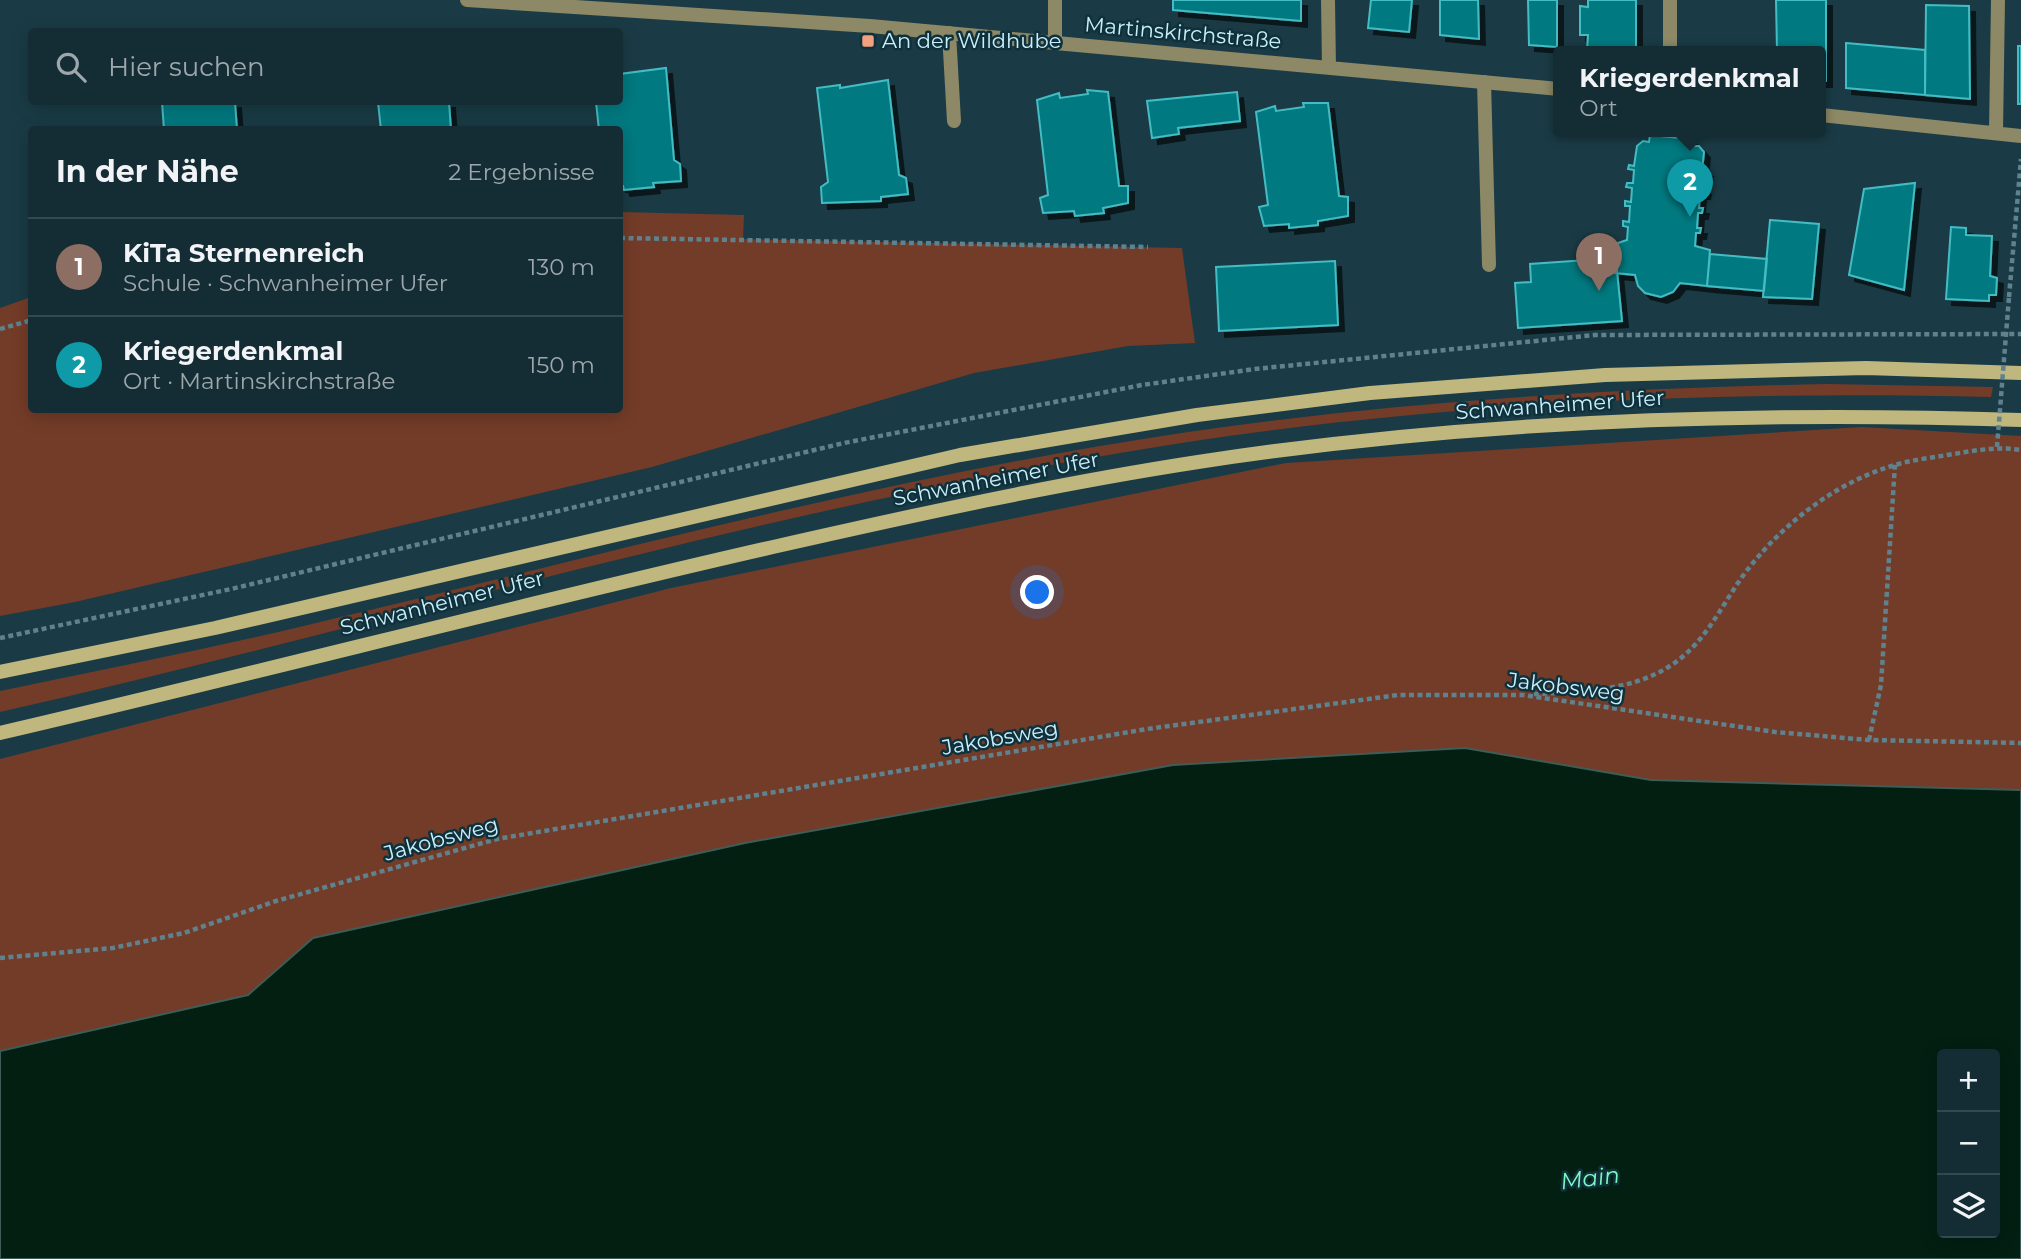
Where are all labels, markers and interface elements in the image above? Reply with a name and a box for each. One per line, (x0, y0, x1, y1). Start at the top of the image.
street label: Martinskirchstraße (1084, 11, 1282, 54)
search box (28, 28, 623, 105)
place label: An der Wildhube (882, 28, 1061, 53)
marker: An der Wildhube (860, 33, 876, 49)
popup (1553, 46, 1826, 137)
icon: search (52, 48, 90, 86)
text: Hier suchen (108, 51, 265, 83)
text: Kriegerdenkmal (1579, 62, 1800, 94)
text: Ort (1579, 94, 1618, 122)
text: In der Nähe (56, 153, 239, 190)
text: 2 Ergebnisse (448, 158, 595, 186)
pin: 2 (1667, 159, 1713, 217)
pin: 1 (1576, 233, 1622, 291)
text: KiTa Sternenreich (123, 237, 365, 269)
text: 1 (74, 253, 84, 281)
text: 130 m (528, 253, 595, 281)
text: Schule · Schwanheimer Ufer (123, 269, 448, 297)
text: Kriegerdenkmal (123, 335, 343, 367)
text: 2 (72, 351, 86, 379)
text: 150 m (528, 351, 595, 379)
text: Ort · Martinskirchstraße (123, 367, 395, 395)
street label: Schwanheimer Ufer (1455, 385, 1665, 424)
street label: Schwanheimer Ufer (891, 446, 1101, 511)
street label: Schwanheimer Ufer (337, 565, 546, 640)
your location (1020, 575, 1054, 609)
street label: Jakobsweg (1505, 667, 1626, 706)
street label: Jakobsweg (939, 715, 1060, 760)
street label: Jakobsweg (380, 811, 501, 866)
map controls (1937, 1049, 2000, 1238)
button: + (1937, 1049, 2000, 1112)
button: − (1937, 1112, 2000, 1175)
water label: Main (1559, 1160, 1621, 1196)
button: layers (1937, 1175, 2000, 1238)

